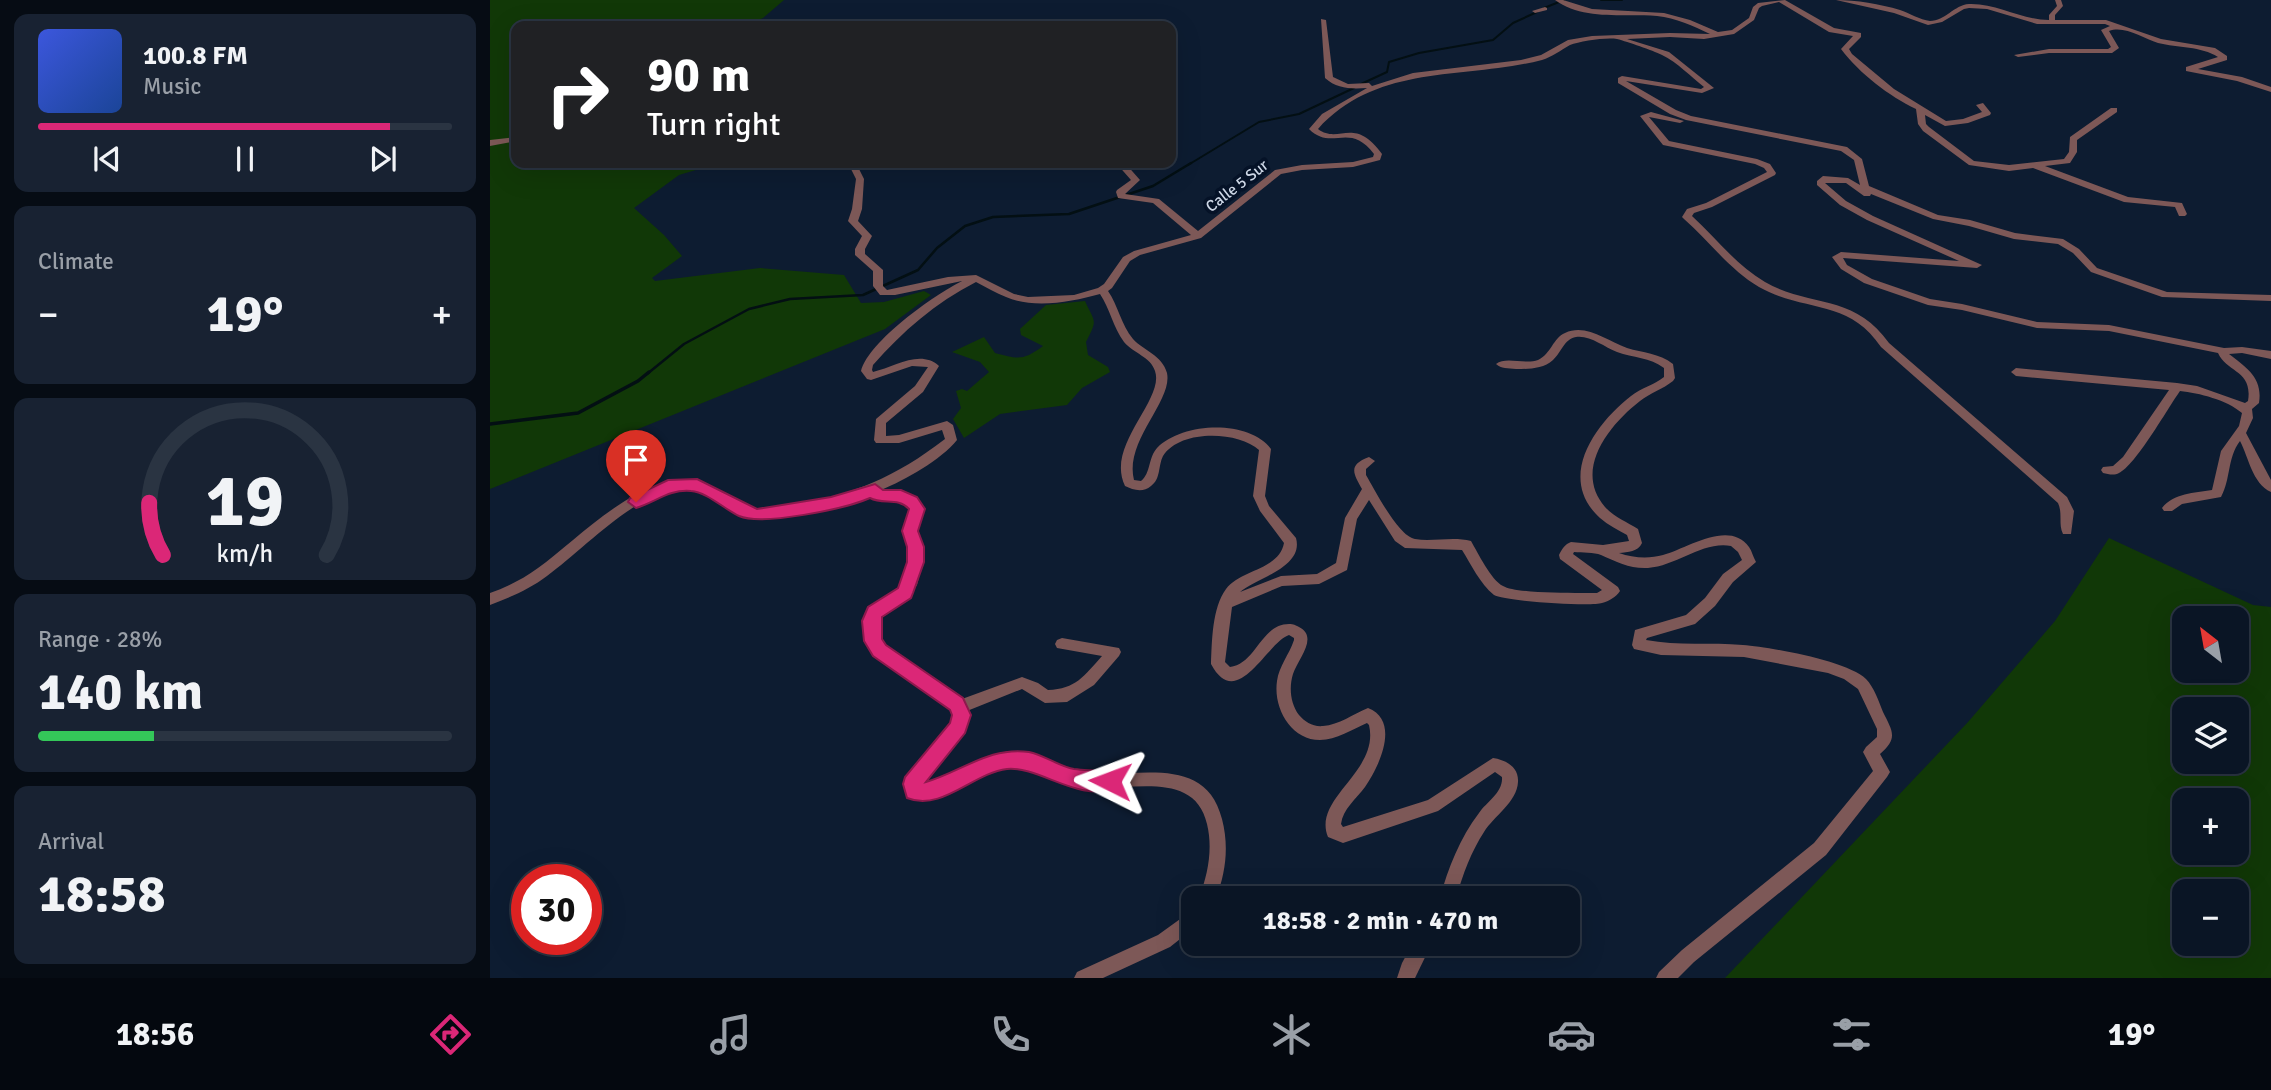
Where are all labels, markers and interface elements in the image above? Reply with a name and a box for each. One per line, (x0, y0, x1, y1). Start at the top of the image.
text: 100.8 FM (143, 40, 248, 72)
text: 90 m (647, 45, 750, 105)
icon: right (532, 49, 623, 140)
text: Music (143, 72, 201, 101)
text: Turn right (647, 105, 780, 144)
icon: previous (88, 140, 126, 178)
icon: pause (226, 140, 264, 178)
icon: next (364, 140, 402, 178)
street label: Calle 5 Sur (1202, 155, 1272, 217)
text: Climate (38, 247, 114, 276)
text: 19° (207, 282, 283, 346)
text: − (38, 291, 59, 338)
text: + (431, 291, 452, 338)
pin (606, 430, 666, 502)
icon: arrive (617, 441, 655, 479)
text: 19 (206, 457, 284, 546)
text: km/h (217, 538, 273, 569)
north arrow (2172, 606, 2249, 682)
map controls (2172, 606, 2249, 956)
text: Range · 28% (38, 625, 162, 654)
text: 140 km (38, 660, 203, 724)
button: layers (2172, 697, 2249, 774)
position arrow (1073, 744, 1147, 818)
button: + (2172, 788, 2249, 865)
text: Arrival (38, 827, 104, 856)
text: 18:58 (38, 862, 166, 926)
speed limit sign: 30 (511, 864, 602, 955)
button: − (2172, 879, 2249, 956)
text: 18:58 · 2 min · 470 m (1263, 905, 1498, 937)
icon: directions (426, 1010, 475, 1059)
icon: music (706, 1010, 755, 1059)
icon: phone (986, 1010, 1035, 1059)
icon: climate (1267, 1010, 1316, 1059)
icon: car (1547, 1010, 1596, 1059)
icon: filters (1827, 1010, 1876, 1059)
text: 18:56 (116, 1015, 194, 1054)
text: 19° (2108, 1015, 2155, 1054)

